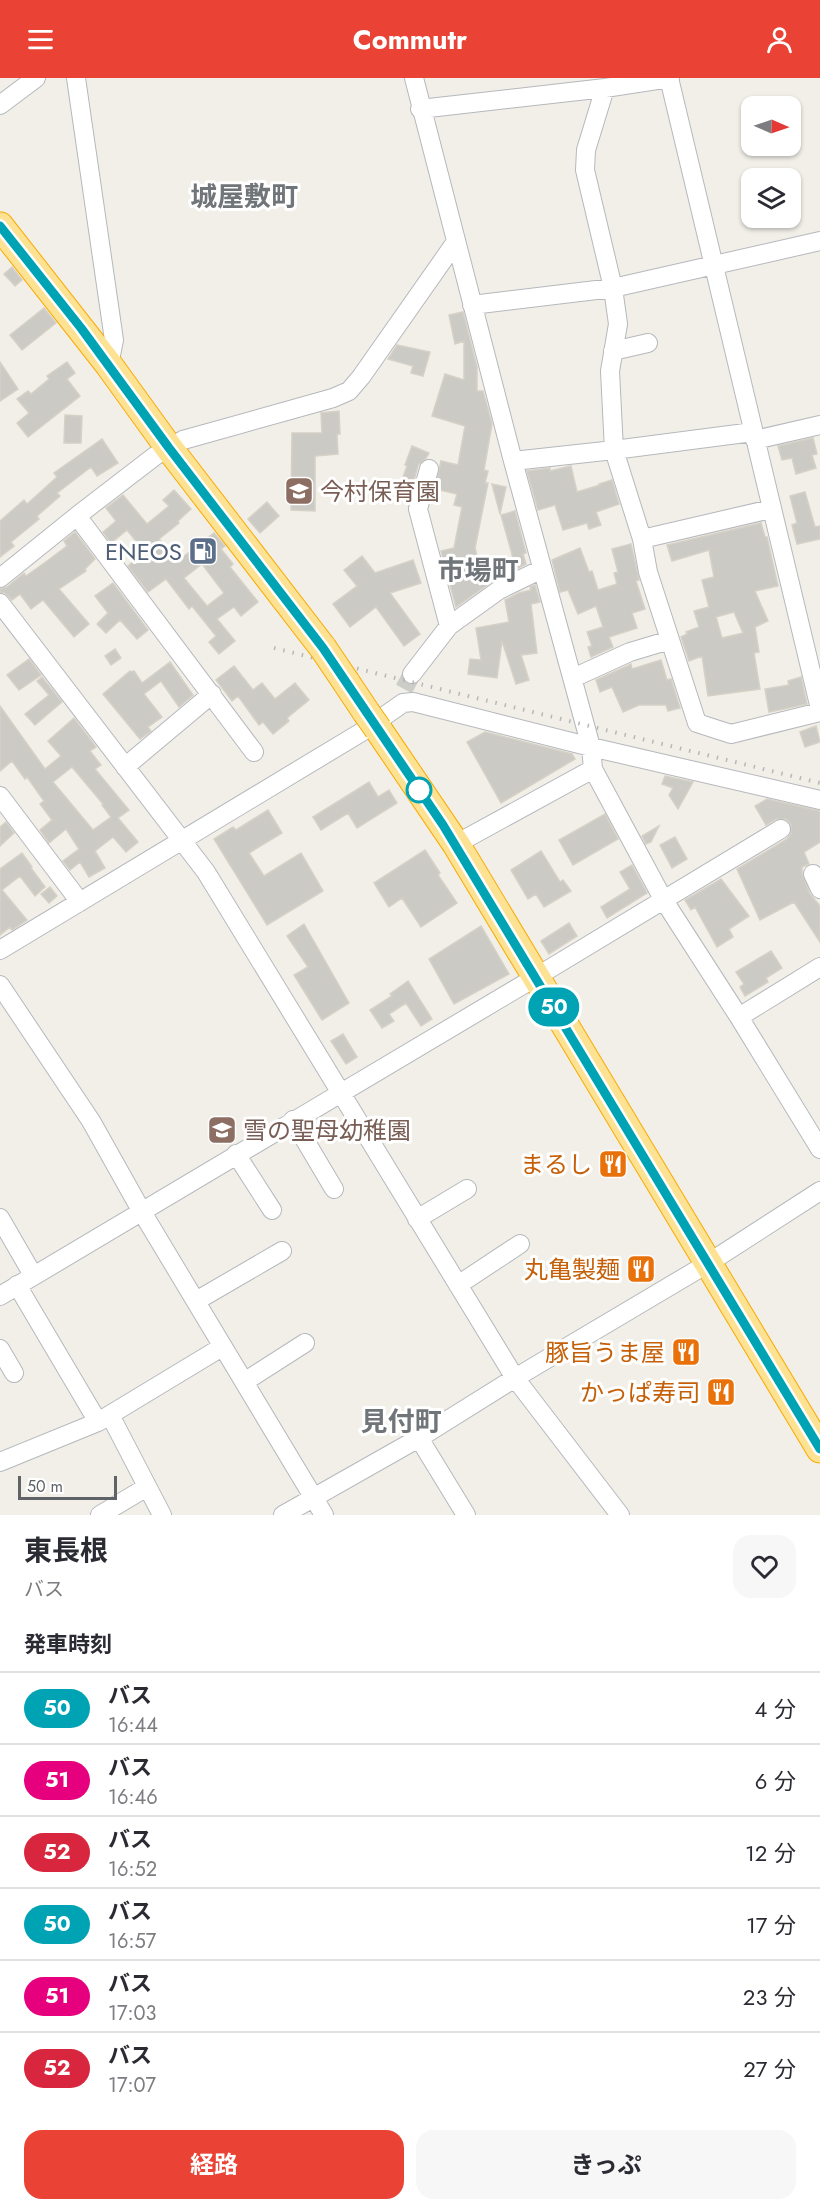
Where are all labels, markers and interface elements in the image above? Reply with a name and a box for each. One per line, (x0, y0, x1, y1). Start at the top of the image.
text: Commutr (353, 20, 467, 59)
icon: menu (24, 23, 57, 56)
icon: person (763, 23, 796, 56)
north arrow (741, 96, 801, 156)
map controls (741, 96, 801, 228)
button: layers (741, 168, 801, 228)
district label: 城屋敷町 (190, 177, 298, 216)
place label: 今村保育園 (320, 474, 440, 509)
school or university icon: 今村保育園 (283, 475, 315, 507)
place label: ENEOS (105, 534, 182, 569)
fuel station icon: ENEOS (187, 535, 219, 567)
district label: 市場町 (438, 551, 519, 590)
unlabelled marker (406, 777, 432, 803)
line badge: 50 (527, 988, 581, 1026)
text: 50 (540, 992, 568, 1022)
place label: 雪の聖母幼稚園 (243, 1113, 411, 1148)
school or university icon: 雪の聖母幼稚園 (206, 1114, 238, 1146)
place label: まるし (520, 1147, 592, 1182)
restaurant icon: まるし (597, 1148, 629, 1180)
place label: 丸亀製麺 (524, 1252, 620, 1287)
restaurant icon: 丸亀製麺 (625, 1253, 657, 1285)
place label: 豚旨うま屋 (545, 1335, 665, 1370)
restaurant icon: 豚旨うま屋 (670, 1336, 702, 1368)
place label: かっぱ寿司 (580, 1375, 700, 1410)
restaurant icon: かっぱ寿司 (705, 1376, 737, 1408)
district label: 見付町 (361, 1402, 442, 1441)
scale bar (18, 1473, 117, 1500)
text: 50 m (27, 1475, 63, 1498)
text: 東長根 (24, 1530, 108, 1571)
button: heart (733, 1535, 796, 1598)
text: バス (24, 1575, 64, 1604)
text: 発車時刻 (24, 1628, 112, 1660)
text: バス (108, 1679, 152, 1711)
text: 50 (43, 1693, 71, 1723)
text: 4 分 (755, 1693, 796, 1725)
text: 16:44 (108, 1711, 158, 1740)
text: バス (108, 1751, 152, 1783)
text: 51 (45, 1765, 69, 1795)
text: 6 分 (755, 1765, 796, 1797)
text: 16:46 (108, 1783, 158, 1812)
text: バス (108, 1823, 152, 1855)
text: 52 (43, 1837, 71, 1867)
text: 12 分 (745, 1837, 796, 1869)
text: 16:52 (108, 1855, 157, 1884)
text: バス (108, 1895, 152, 1927)
text: 50 (43, 1909, 71, 1939)
text: 17 分 (746, 1909, 796, 1941)
text: 16:57 (108, 1927, 156, 1956)
text: バス (108, 1967, 152, 1999)
text: 51 (45, 1981, 69, 2011)
text: 23 分 (743, 1981, 796, 2013)
text: 17:03 (108, 1999, 156, 2028)
text: バス (108, 2039, 152, 2071)
text: 52 (43, 2053, 71, 2083)
text: 27 分 (743, 2053, 796, 2085)
text: 17:07 (108, 2071, 156, 2100)
button: 経路 (24, 2130, 404, 2199)
button: きっぷ (416, 2130, 796, 2199)

